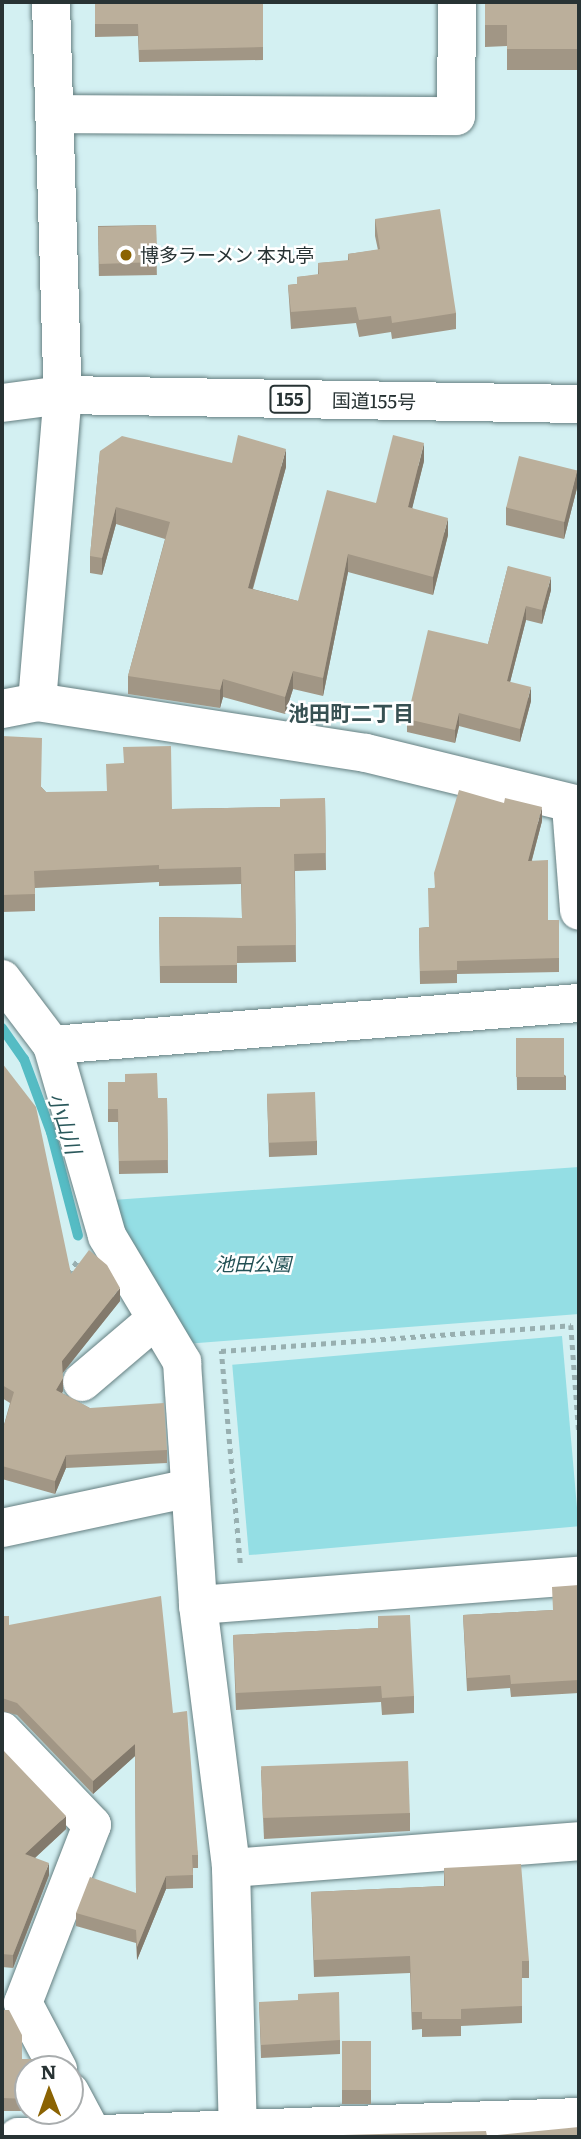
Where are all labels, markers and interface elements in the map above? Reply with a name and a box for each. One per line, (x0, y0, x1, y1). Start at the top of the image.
place label: 博多ラーメン 本丸亭 (140, 244, 315, 266)
marker: 博多ラーメン 本丸亭 (118, 247, 134, 263)
road number: 155 (269, 384, 311, 414)
street label: 国道155号 (332, 389, 416, 413)
district label: 池田町二丁目 (288, 699, 414, 725)
water label: 小山川 (44, 1089, 88, 1157)
park label: 池田公園 (215, 1253, 291, 1275)
north arrow (14, 2055, 84, 2125)
text: N (40, 2057, 57, 2085)

